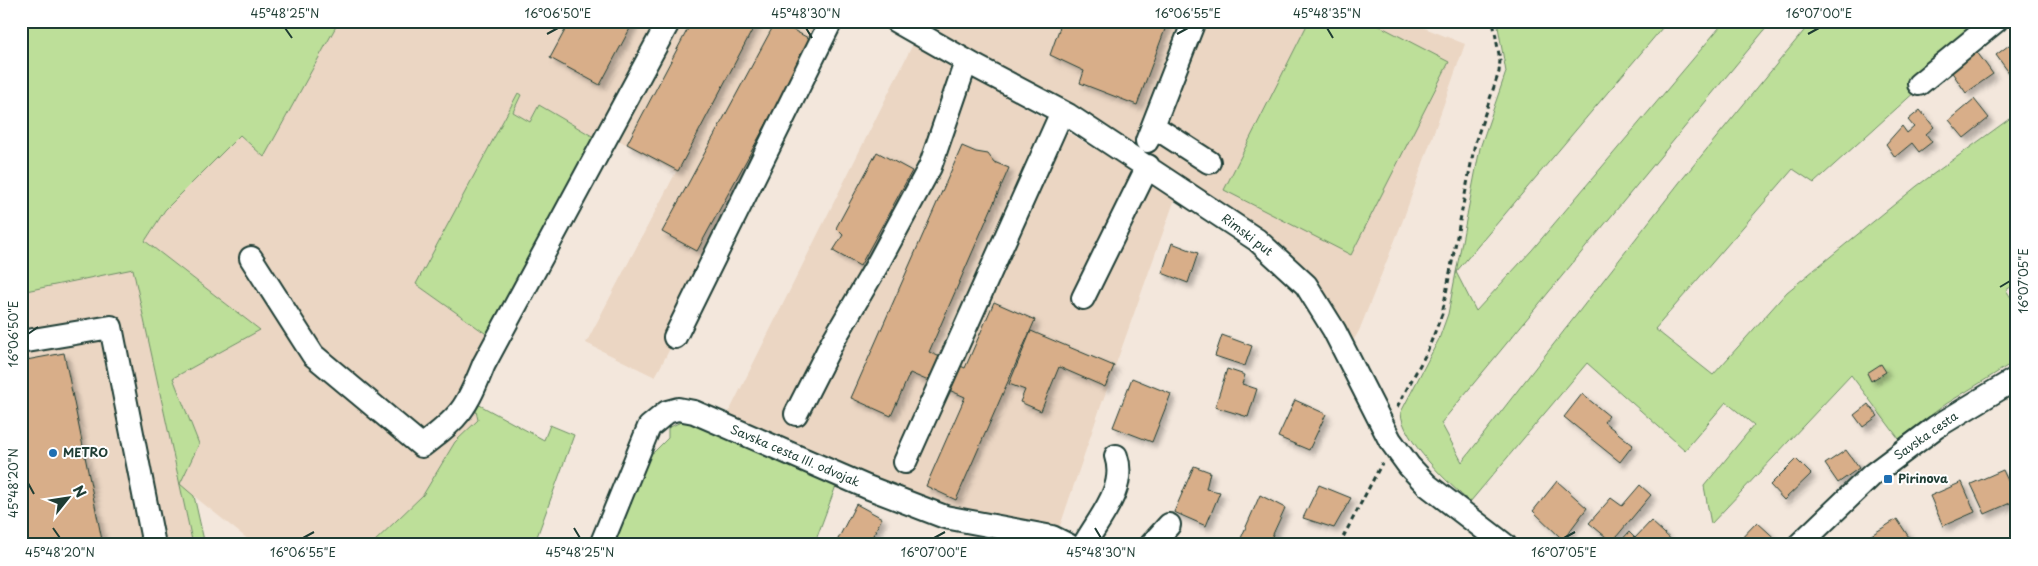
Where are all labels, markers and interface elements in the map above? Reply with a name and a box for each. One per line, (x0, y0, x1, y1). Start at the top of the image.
text: 45°48'25"N (251, 4, 319, 22)
text: 16°06'50"E (525, 4, 591, 22)
text: 45°48'30"N (771, 4, 841, 22)
text: 16°06'55"E (1155, 4, 1221, 22)
text: 45°48'35"N (1293, 4, 1361, 22)
text: 16°07'00"E (1786, 4, 1852, 22)
street label: Rimski put (1218, 209, 1277, 260)
text: 16°07'05"E (2014, 248, 2032, 314)
text: 16°06'50"E (4, 301, 22, 367)
street label: Savska cesta (1890, 406, 1961, 464)
street label: Savska cesta III. odvojak (728, 420, 863, 491)
place label: METRO (63, 443, 108, 461)
marker: METRO (47, 447, 59, 459)
text: 45°48'20"N (4, 448, 22, 518)
place label: Pirinova (1898, 469, 1949, 487)
marker: Pirinova (1882, 473, 1894, 485)
north arrow (42, 474, 92, 524)
text: N (68, 481, 92, 501)
text: 45°48'20"N (25, 543, 95, 561)
text: 16°06'55"E (270, 543, 336, 561)
text: 45°48'25"N (546, 543, 614, 561)
text: 16°07'00"E (901, 543, 967, 561)
text: 45°48'30"N (1066, 543, 1136, 561)
text: 16°07'05"E (1531, 543, 1597, 561)

